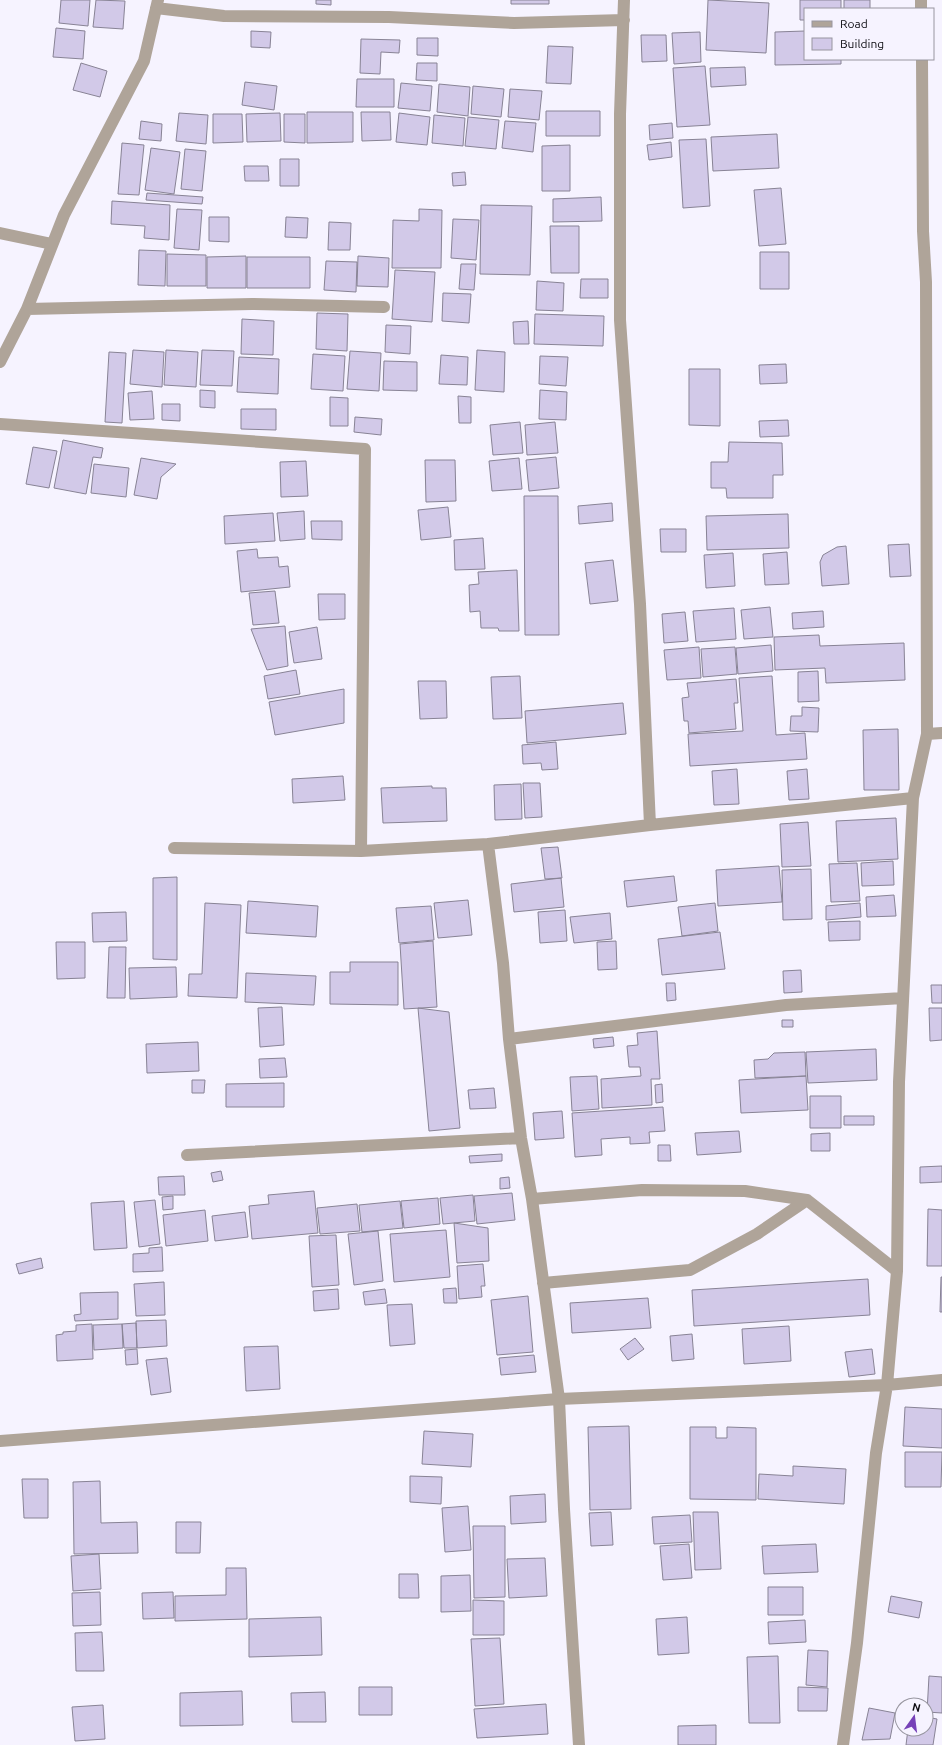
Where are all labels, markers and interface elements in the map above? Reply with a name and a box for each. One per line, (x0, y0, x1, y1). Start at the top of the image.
legend (804, 8, 934, 60)
text: Road (840, 17, 868, 30)
text: Building (840, 37, 884, 50)
north arrow (894, 1697, 934, 1737)
text: N (911, 1700, 922, 1714)

